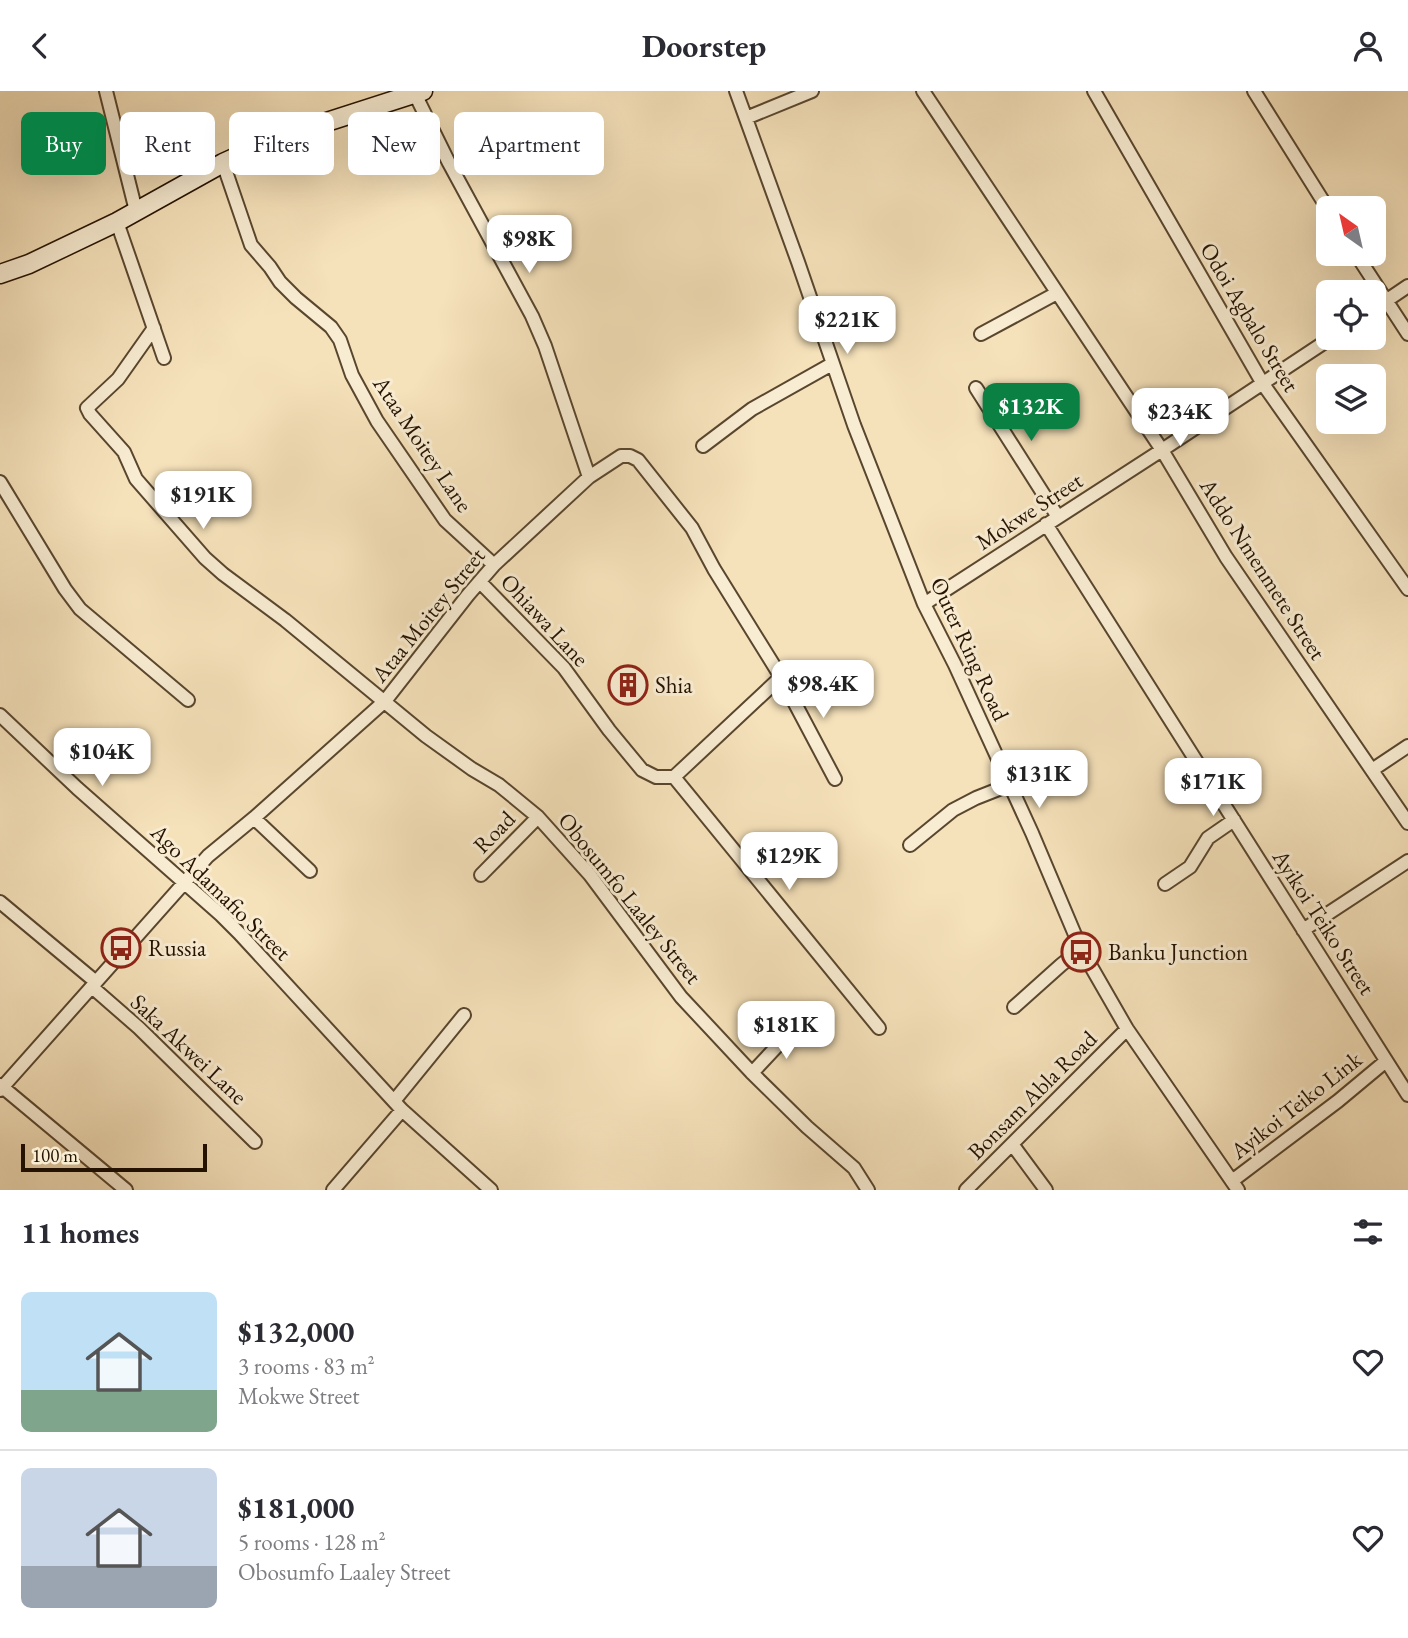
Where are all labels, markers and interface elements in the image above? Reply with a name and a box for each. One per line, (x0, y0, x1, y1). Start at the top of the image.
text: Doorstep (642, 25, 766, 67)
icon: back (21, 27, 59, 65)
icon: person (1349, 27, 1387, 65)
chip: Buy (21, 112, 106, 175)
chip: Rent (120, 112, 215, 175)
chip: Filters (229, 112, 334, 175)
chip: New (348, 112, 440, 175)
chip: Apartment (454, 112, 604, 175)
north arrow (1316, 196, 1386, 266)
map controls (1316, 196, 1386, 434)
pin: $98K (488, 215, 570, 275)
text: $98K (503, 223, 555, 253)
street label: Odoi Agbalo Street (1194, 237, 1307, 398)
button: locate (1316, 280, 1386, 350)
pin: $221K (798, 296, 896, 356)
text: $221K (815, 304, 879, 334)
button: layers (1316, 364, 1386, 434)
street label: Ataa Moitey Lane (366, 369, 480, 518)
pin: $132K (982, 383, 1080, 443)
pin: $234K (1131, 389, 1229, 448)
text: $132K (999, 391, 1063, 421)
text: $234K (1148, 396, 1212, 426)
street label: Mokwe Street (970, 465, 1089, 557)
pin: $191K (154, 471, 252, 531)
street label: Addo Nmenmete Street (1193, 472, 1333, 666)
text: $191K (171, 479, 235, 509)
street label: Ataa Moitey Street (364, 541, 492, 689)
street label: Ohiawa Lane (494, 567, 596, 673)
street label: Outer Ring Road (924, 572, 1017, 726)
pin: $98.4K (766, 661, 880, 720)
building icon: Shia (607, 664, 649, 706)
text: $98.4K (788, 668, 858, 698)
place label: Shia (655, 670, 693, 700)
pin: $104K (53, 729, 151, 788)
text: $104K (70, 736, 134, 766)
pin: $131K (990, 751, 1088, 810)
text: $131K (1007, 758, 1071, 788)
pin: $171K (1164, 759, 1262, 818)
text: $171K (1181, 766, 1245, 796)
street label: Road (466, 804, 522, 860)
street label: Obosumfo Laaley Street (551, 806, 709, 991)
street label: Ago Adamafio Street (144, 817, 298, 967)
pin: $129K (740, 833, 838, 892)
text: $129K (757, 840, 821, 870)
street label: Ayikoi Teiko Street (1265, 843, 1383, 1001)
bus stop icon: Russia (100, 927, 142, 969)
bus stop icon: Banku Junction (1060, 931, 1102, 973)
place label: Russia (148, 933, 207, 963)
place label: Banku Junction (1108, 937, 1248, 967)
street label: Saka Akwei Lane (124, 987, 254, 1111)
pin: $181K (737, 1002, 835, 1061)
text: $181K (754, 1009, 818, 1039)
street label: Bonsam Abla Road (961, 1024, 1103, 1166)
street label: Ayikoi Teiko Link (1223, 1044, 1369, 1166)
scale bar (21, 1141, 206, 1173)
text: 100 m (32, 1143, 78, 1168)
text: 11 homes (21, 1213, 139, 1252)
icon: filters (1349, 1213, 1387, 1251)
text: $132,000 (238, 1312, 354, 1351)
icon: home (77, 1320, 161, 1404)
icon: heart (1349, 1343, 1387, 1381)
text: 3 rooms · 83 m² (238, 1351, 375, 1381)
text: Mokwe Street (238, 1381, 359, 1411)
text: $181,000 (238, 1488, 354, 1527)
icon: home (77, 1496, 161, 1580)
icon: heart (1349, 1519, 1387, 1557)
text: 5 rooms · 128 m² (238, 1527, 386, 1557)
text: Obosumfo Laaley Street (238, 1557, 450, 1587)

